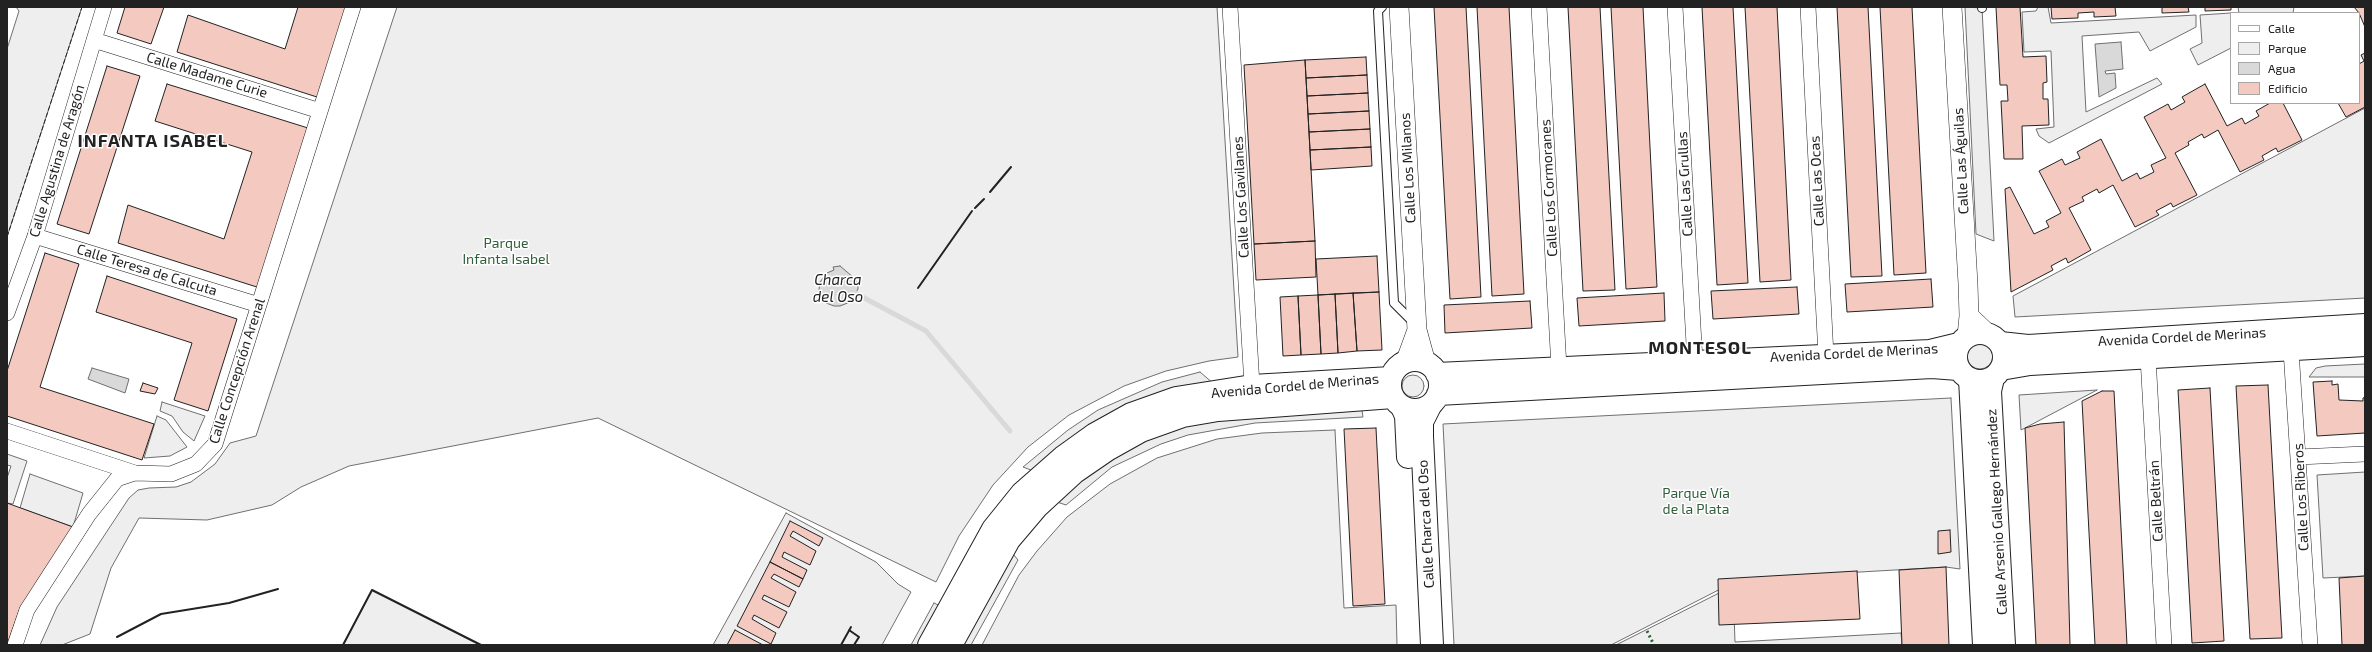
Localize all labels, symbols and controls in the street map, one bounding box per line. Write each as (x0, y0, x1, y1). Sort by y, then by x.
legend (2230, 12, 2360, 104)
text: Calle (2268, 21, 2295, 35)
text: Parque (2268, 41, 2306, 55)
street label: Calle Madame Curie (144, 49, 270, 101)
text: Agua (2268, 61, 2296, 75)
text: Edificio (2268, 81, 2308, 95)
street label: Calle Agustina de Aragón (26, 83, 88, 239)
street label: Calle Las Águilas (1950, 107, 1972, 215)
street label: Calle Los Milanos (1397, 112, 1419, 224)
street label: Calle Los Cormoranes (1537, 119, 1561, 257)
district label: INFANTA ISABEL (78, 130, 228, 152)
street label: Calle Las Grullas (1674, 131, 1696, 237)
street label: Calle Las Ocas (1806, 135, 1828, 227)
street label: Calle Los Gavilanes (1229, 136, 1253, 258)
park label: Parque Infanta Isabel (462, 235, 550, 268)
street label: Calle Teresa de Calcuta (75, 241, 219, 299)
water label: Charca del Oso (813, 271, 863, 306)
street label: Calle Concepción Arenal (205, 296, 269, 446)
street label: Avenida Cordel de Merinas (2097, 324, 2267, 350)
district label: MONTESOL (1648, 337, 1752, 359)
street label: Avenida Cordel de Merinas (1769, 340, 1939, 366)
street label: Avenida Cordel de Merinas (1210, 370, 1380, 402)
street label: Calle Arsenio Gallego Hernández (1983, 408, 2011, 616)
street label: Calle Los Riberos (2290, 443, 2312, 551)
street label: Calle Charca del Oso (1414, 459, 1438, 589)
street label: Calle Beltrán (2145, 460, 2167, 542)
park label: Parque Vía de la Plata (1662, 485, 1730, 518)

